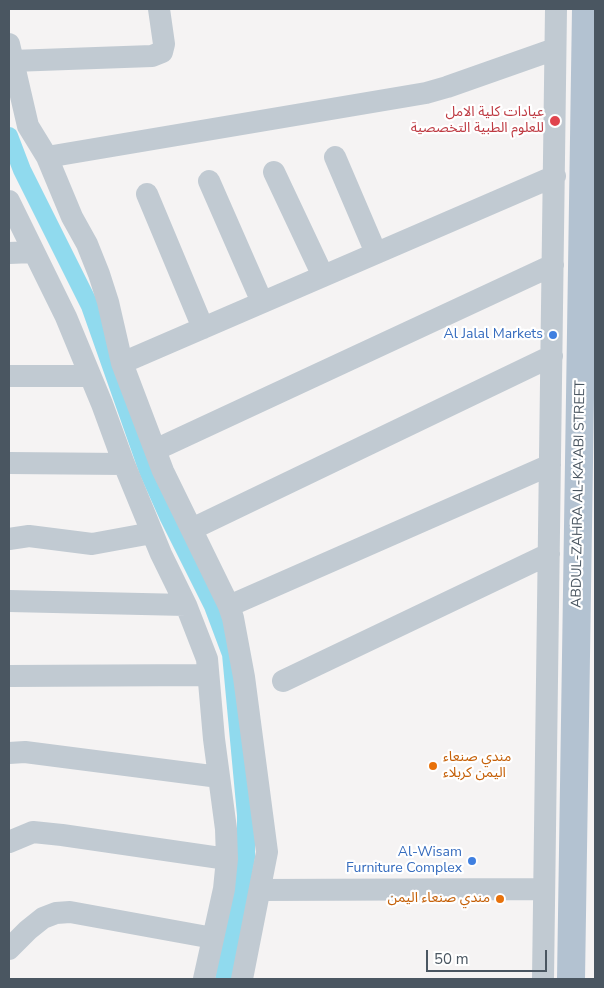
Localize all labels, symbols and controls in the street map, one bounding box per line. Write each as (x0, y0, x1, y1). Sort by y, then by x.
place label: عيادات كلية الامل للعلوم الطبية التخصصية (411, 105, 544, 138)
marker: عيادات كلية الامل للعلوم الطبية التخصصية (548, 114, 562, 128)
place label: Al Jalal Markets (443, 327, 543, 343)
marker: Al Jalal Markets (547, 329, 559, 341)
street label: ABDUL-ZAHRA AL-KA'ABI STREET (569, 380, 589, 608)
place label: مندي صنعاء اليمن كربلاء (443, 750, 511, 782)
marker: مندي صنعاء اليمن كربلاء (427, 760, 439, 772)
place label: Al-Wisam Furniture Complex (346, 845, 462, 878)
marker: Al-Wisam Furniture Complex (466, 855, 478, 867)
place label: مندي صنعاء اليمن (387, 891, 490, 907)
marker: مندي صنعاء اليمن (494, 893, 506, 905)
scale bar (429, 940, 550, 972)
text: 50 m (434, 949, 469, 969)

